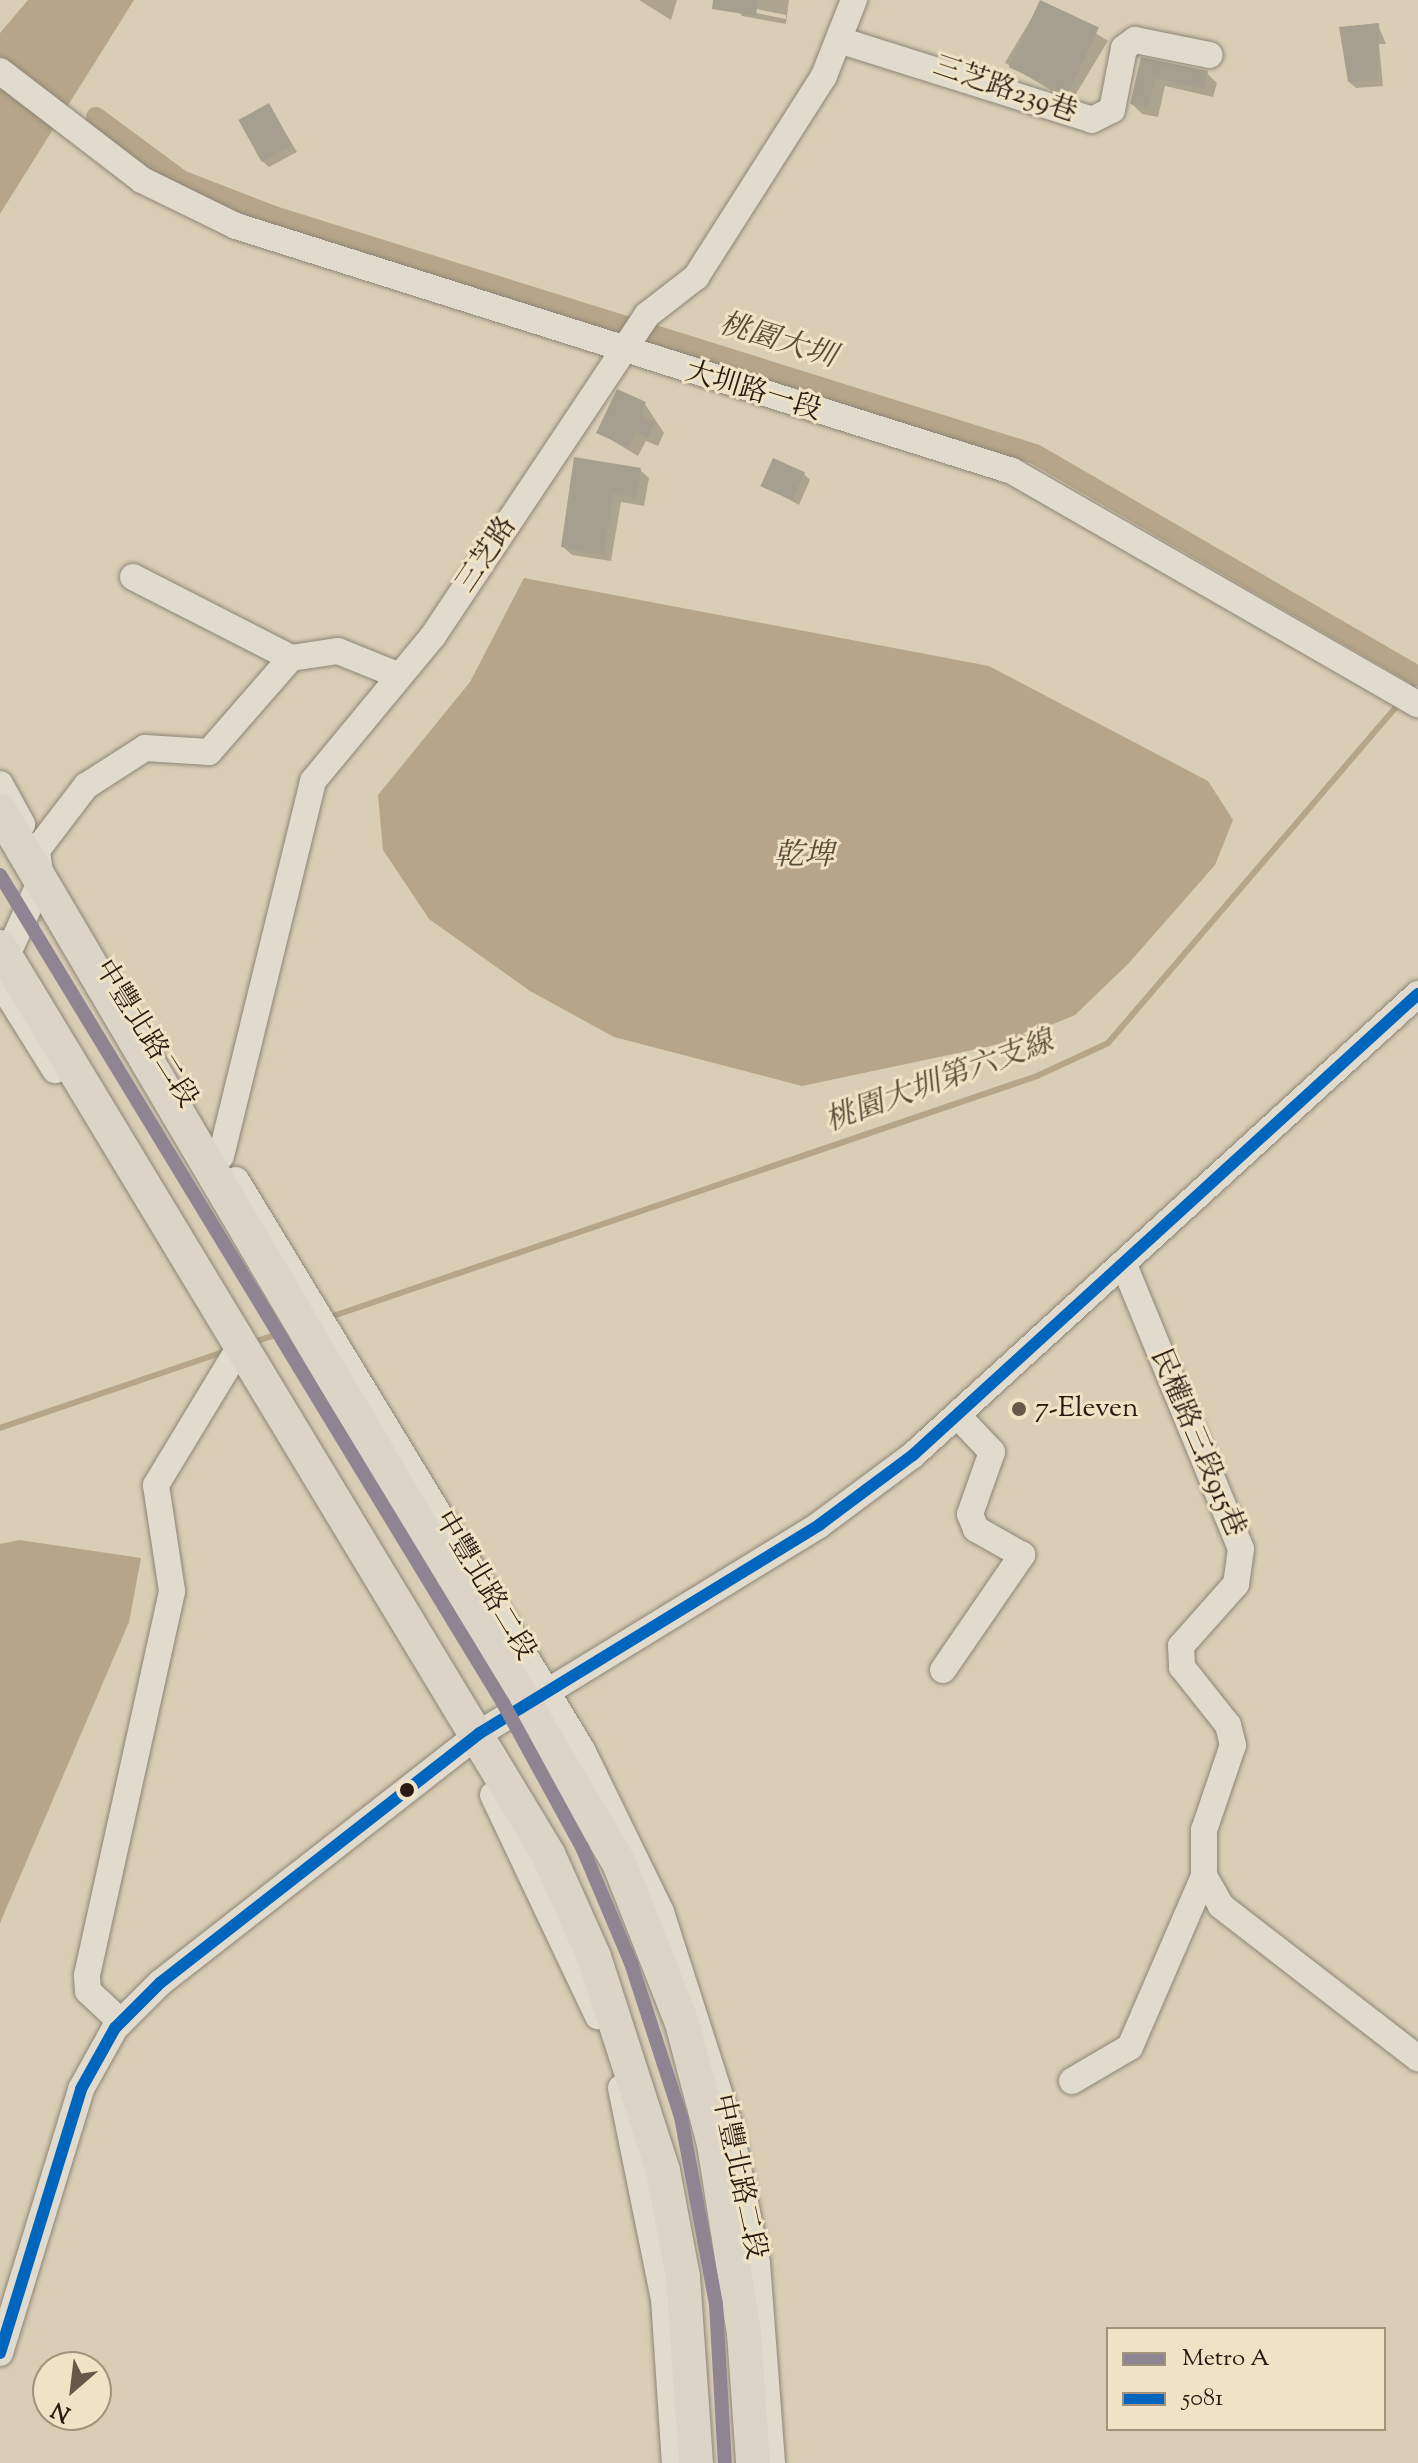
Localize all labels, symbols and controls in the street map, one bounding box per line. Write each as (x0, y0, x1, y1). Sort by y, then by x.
street label: 三芝路239巷 (929, 50, 1081, 130)
water label: 桃園大圳 (714, 307, 840, 377)
street label: 大圳路一段 (681, 355, 825, 429)
street label: 三芝路 (450, 511, 524, 599)
water label: 乾埤 (774, 839, 834, 875)
street label: 中豐北路二段 (86, 954, 204, 1114)
water label: 桃園大圳第六支線 (821, 1025, 1059, 1141)
street label: 民權路三段915巷 (1142, 1344, 1252, 1542)
place label: 7-Eleven (1035, 1392, 1139, 1426)
marker: 7-Eleven (1010, 1400, 1028, 1418)
street label: 中豐北路二段 (426, 1505, 542, 1667)
unlabelled marker (399, 1782, 415, 1798)
street label: 中豐北路二段 (704, 2091, 772, 2263)
legend (1106, 2327, 1386, 2431)
text: Metro A (1182, 2342, 1270, 2376)
north arrow (32, 2351, 112, 2431)
text: 5081 (1182, 2382, 1223, 2416)
text: N (46, 2392, 77, 2429)

